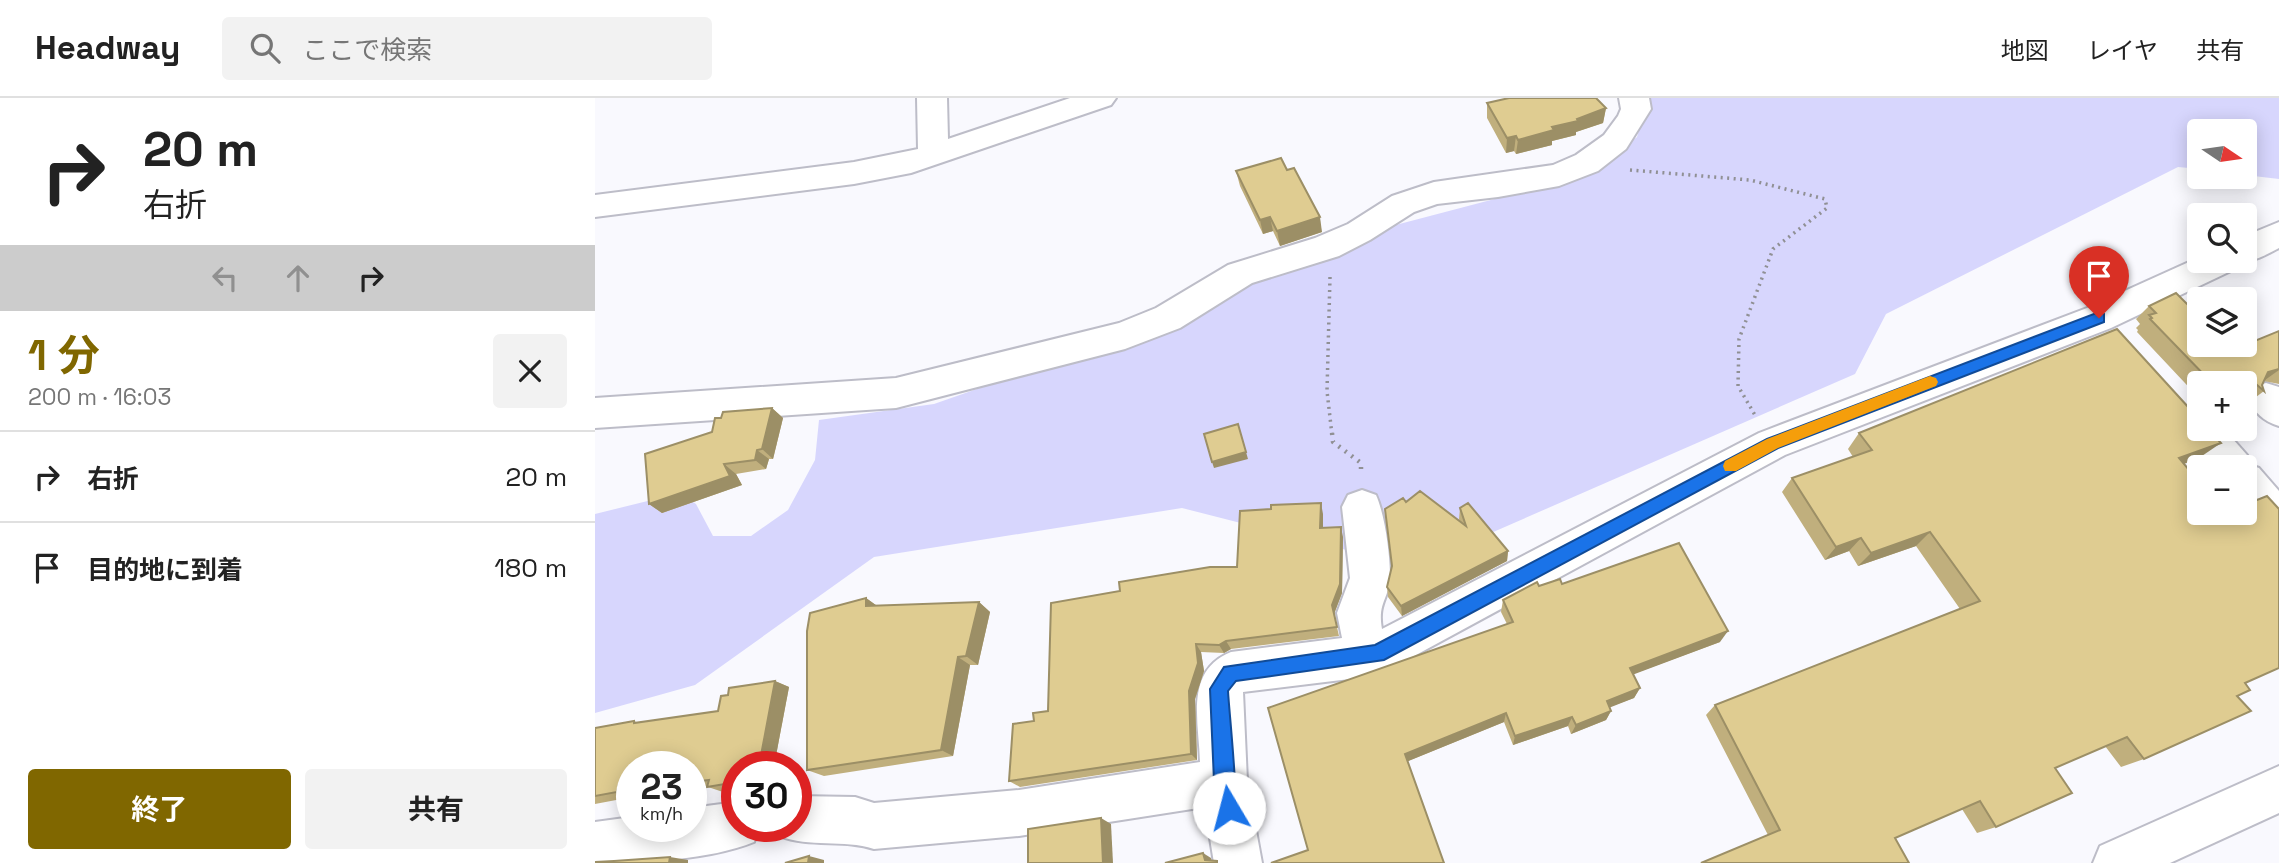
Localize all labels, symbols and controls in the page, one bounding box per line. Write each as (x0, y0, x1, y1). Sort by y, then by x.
search box (222, 17, 712, 80)
text: Headway (35, 27, 180, 69)
icon: search (246, 29, 284, 67)
text: ここで検索 (302, 33, 432, 67)
text: 地図 (2001, 35, 2049, 66)
text: レイヤ (2087, 35, 2158, 66)
text: 共有 (2196, 35, 2244, 66)
text: 20 m (143, 118, 258, 180)
north arrow (2187, 119, 2257, 189)
map controls (2187, 119, 2257, 525)
icon: right (28, 126, 119, 217)
text: 右折 (143, 185, 207, 225)
button: search (2187, 203, 2257, 273)
pin (2069, 246, 2129, 318)
icon: arrive (2080, 257, 2118, 295)
icon: left (206, 259, 244, 297)
icon: ahead (279, 259, 317, 297)
icon: right (352, 259, 390, 297)
button: layers (2187, 287, 2257, 357)
text: 1 分 (28, 329, 100, 382)
button: close (493, 334, 567, 408)
button: + (2187, 371, 2257, 441)
text: 200 m · 16:03 (28, 382, 171, 412)
button: − (2187, 455, 2257, 525)
icon: right (28, 458, 66, 496)
text: 20 m (506, 460, 567, 494)
text: 右折 (87, 462, 139, 496)
icon: arrive (28, 549, 66, 587)
text: 180 m (494, 551, 567, 585)
text: 目的地に到着 (87, 553, 243, 587)
speed limit sign: 30 (721, 751, 812, 842)
text: 23 (640, 765, 683, 809)
button: 終了 (28, 769, 291, 849)
button: 共有 (305, 769, 567, 849)
position arrow (1192, 771, 1266, 845)
text: km/h (640, 802, 683, 825)

